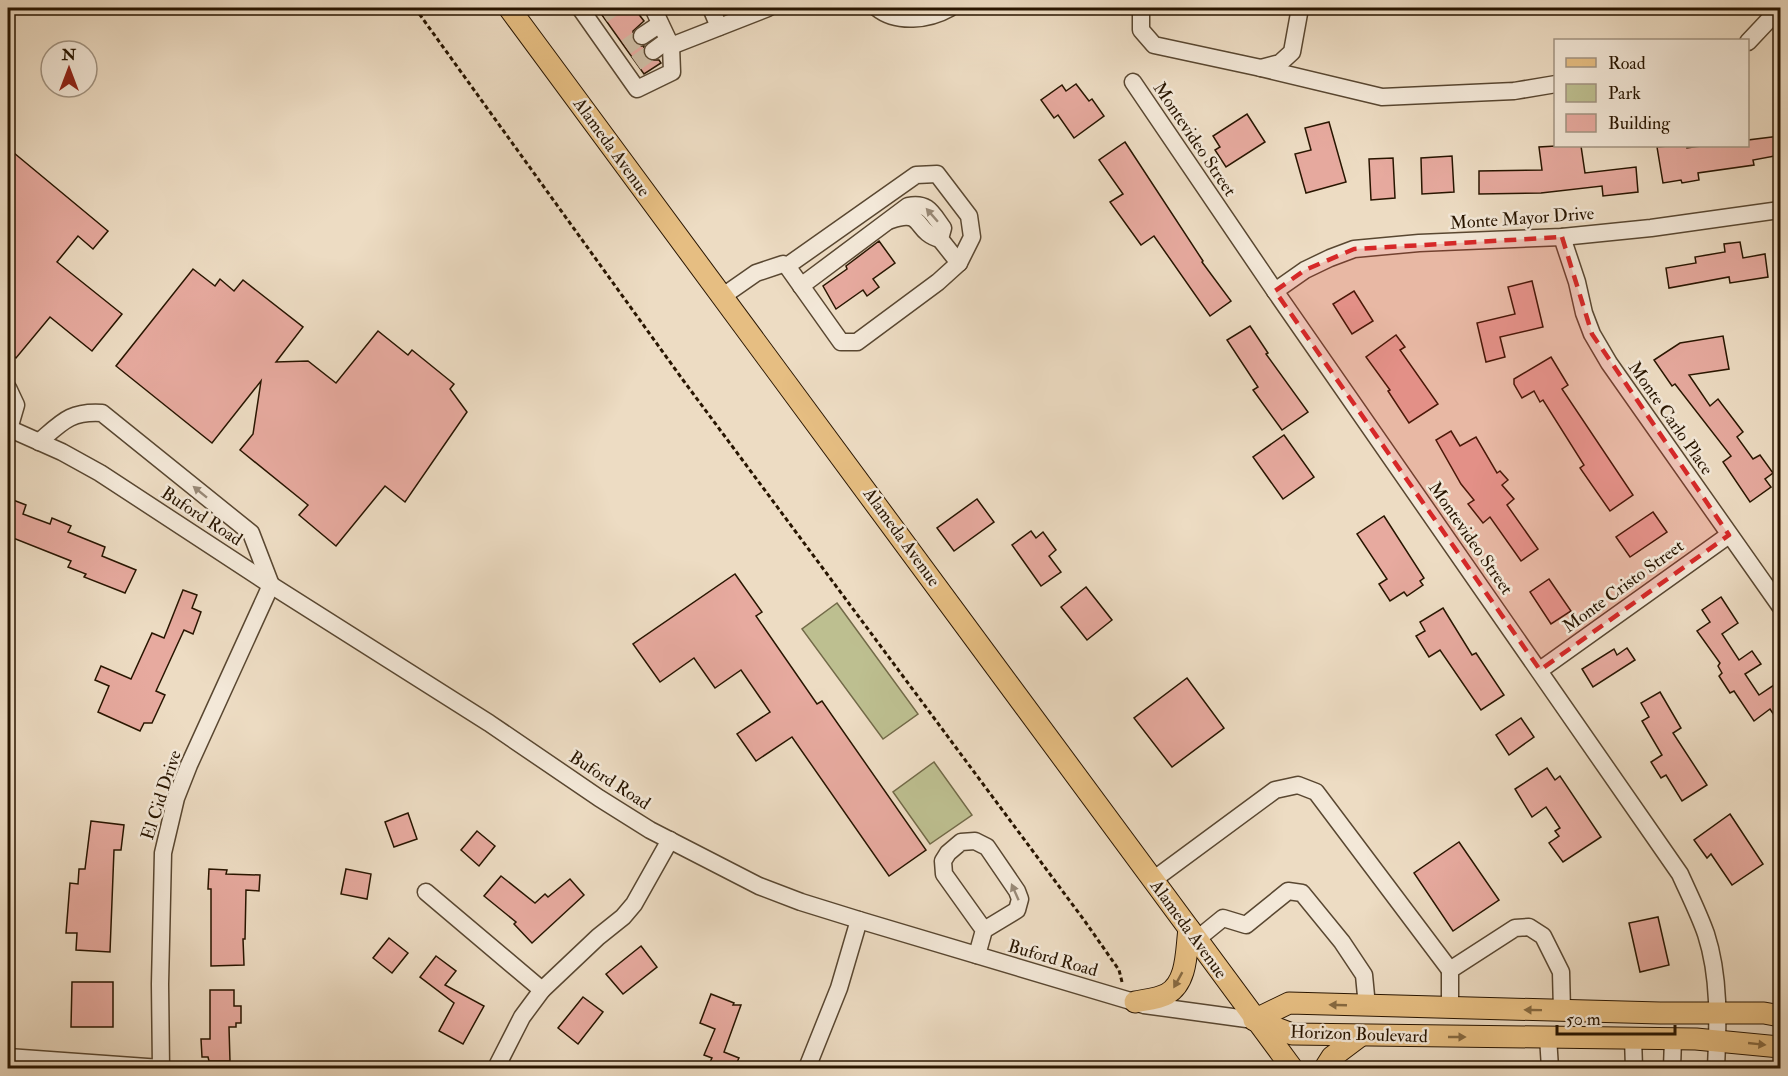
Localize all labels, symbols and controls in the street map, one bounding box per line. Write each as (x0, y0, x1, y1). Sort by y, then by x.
north arrow (39, 39, 99, 99)
legend (1554, 39, 1749, 147)
text: N (61, 45, 77, 65)
text: Road (1608, 52, 1646, 75)
street label: Montevideo Street (1148, 78, 1241, 201)
text: Park (1608, 82, 1641, 105)
street label: Alameda Avenue (567, 92, 656, 202)
text: Building (1608, 112, 1671, 135)
street label: Monte Mayor Drive (1449, 202, 1596, 235)
one-way arrow (926, 208, 939, 223)
street label: Monte Carlo Place (1623, 357, 1719, 480)
street label: Montevideo Street (1423, 477, 1518, 599)
street label: Buford Road (157, 482, 247, 551)
street label: Alameda Avenue (857, 482, 946, 592)
one-way arrow (192, 485, 208, 498)
street label: Monte Cristo Street (1558, 535, 1689, 638)
street label: Buford Road (565, 746, 655, 815)
street label: El Cid Drive (136, 747, 187, 843)
street label: Alameda Avenue (1144, 874, 1233, 984)
one-way arrow (1011, 883, 1020, 900)
street label: Buford Road (1005, 935, 1101, 982)
one-way arrow (1173, 971, 1184, 988)
scale bar (1557, 998, 1676, 1036)
one-way arrow (1329, 1001, 1348, 1010)
one-way arrow (1524, 1006, 1543, 1015)
text: 50 m (1566, 1008, 1601, 1031)
street label: Horizon Boulevard (1290, 1021, 1428, 1048)
one-way arrow (1448, 1032, 1467, 1042)
one-way arrow (1747, 1039, 1766, 1049)

